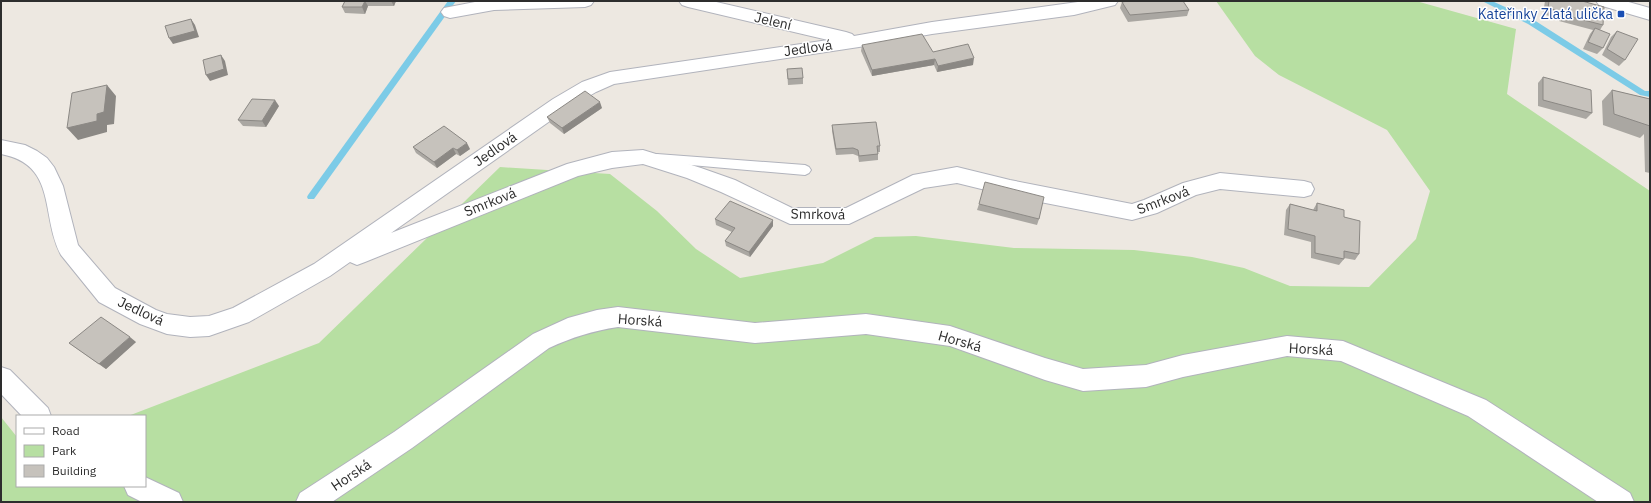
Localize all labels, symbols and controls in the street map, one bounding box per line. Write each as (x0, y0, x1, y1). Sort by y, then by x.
place label: Kateřinky Zlatá ulička (1478, 5, 1614, 23)
street label: Jelení (753, 8, 794, 34)
marker: Kateřinky Zlatá ulička (1616, 9, 1626, 19)
street label: Jedlová (783, 36, 834, 60)
street label: Jedlová (470, 127, 521, 170)
street label: Smrková (1134, 182, 1192, 218)
street label: Smrková (461, 183, 519, 221)
street label: Smrková (791, 205, 846, 223)
street label: Jedlová (115, 293, 167, 330)
street label: Horská (617, 309, 663, 331)
street label: Horská (936, 326, 984, 356)
street label: Horská (1288, 339, 1334, 359)
legend (16, 415, 146, 487)
text: Road (52, 423, 80, 438)
text: Park (52, 443, 77, 458)
street label: Horská (328, 455, 375, 495)
text: Building (52, 463, 97, 478)

